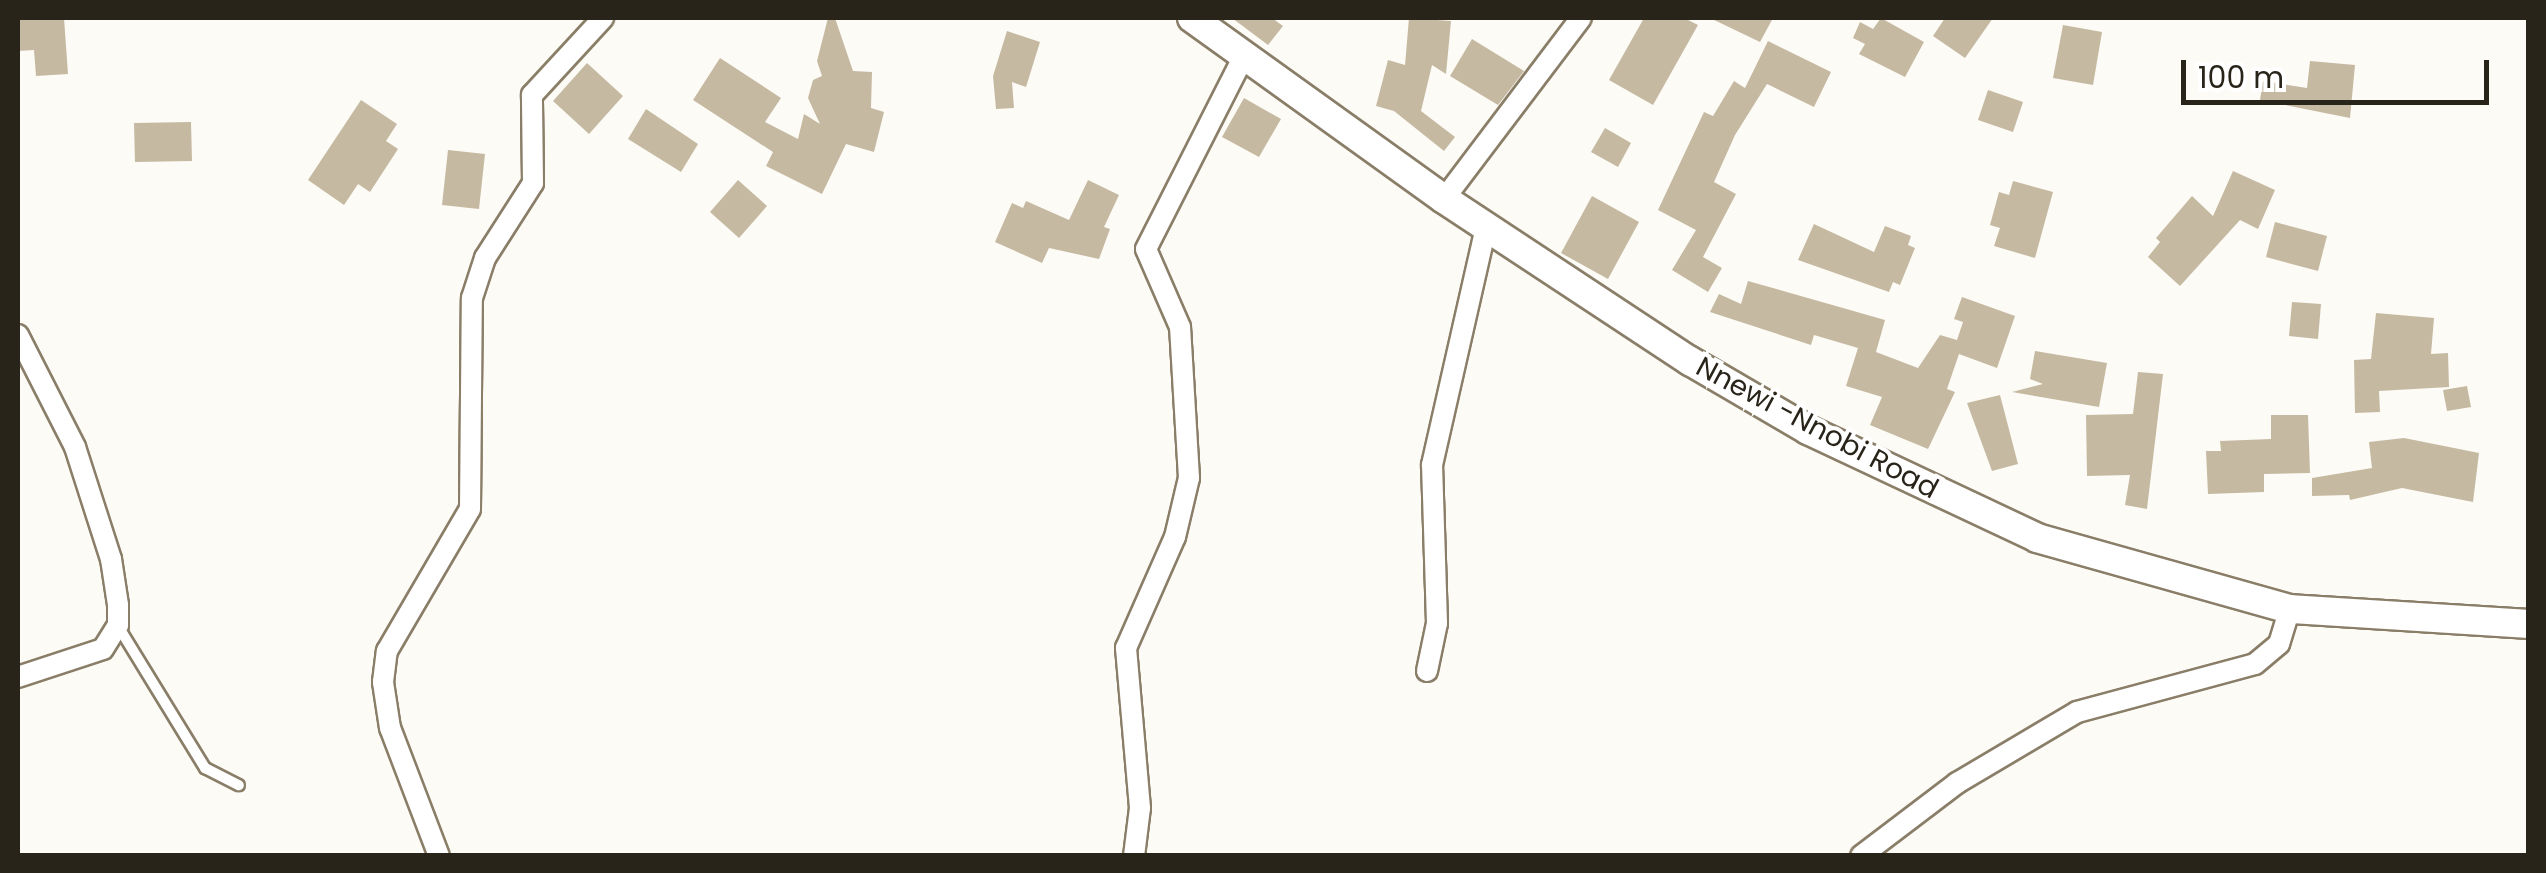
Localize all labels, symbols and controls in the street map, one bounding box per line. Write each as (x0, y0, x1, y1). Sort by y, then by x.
scale bar (2186, 40, 2494, 102)
text: 100 m (2198, 56, 2284, 99)
street label: Nnewi -Nnobi Road (1690, 350, 1944, 506)

